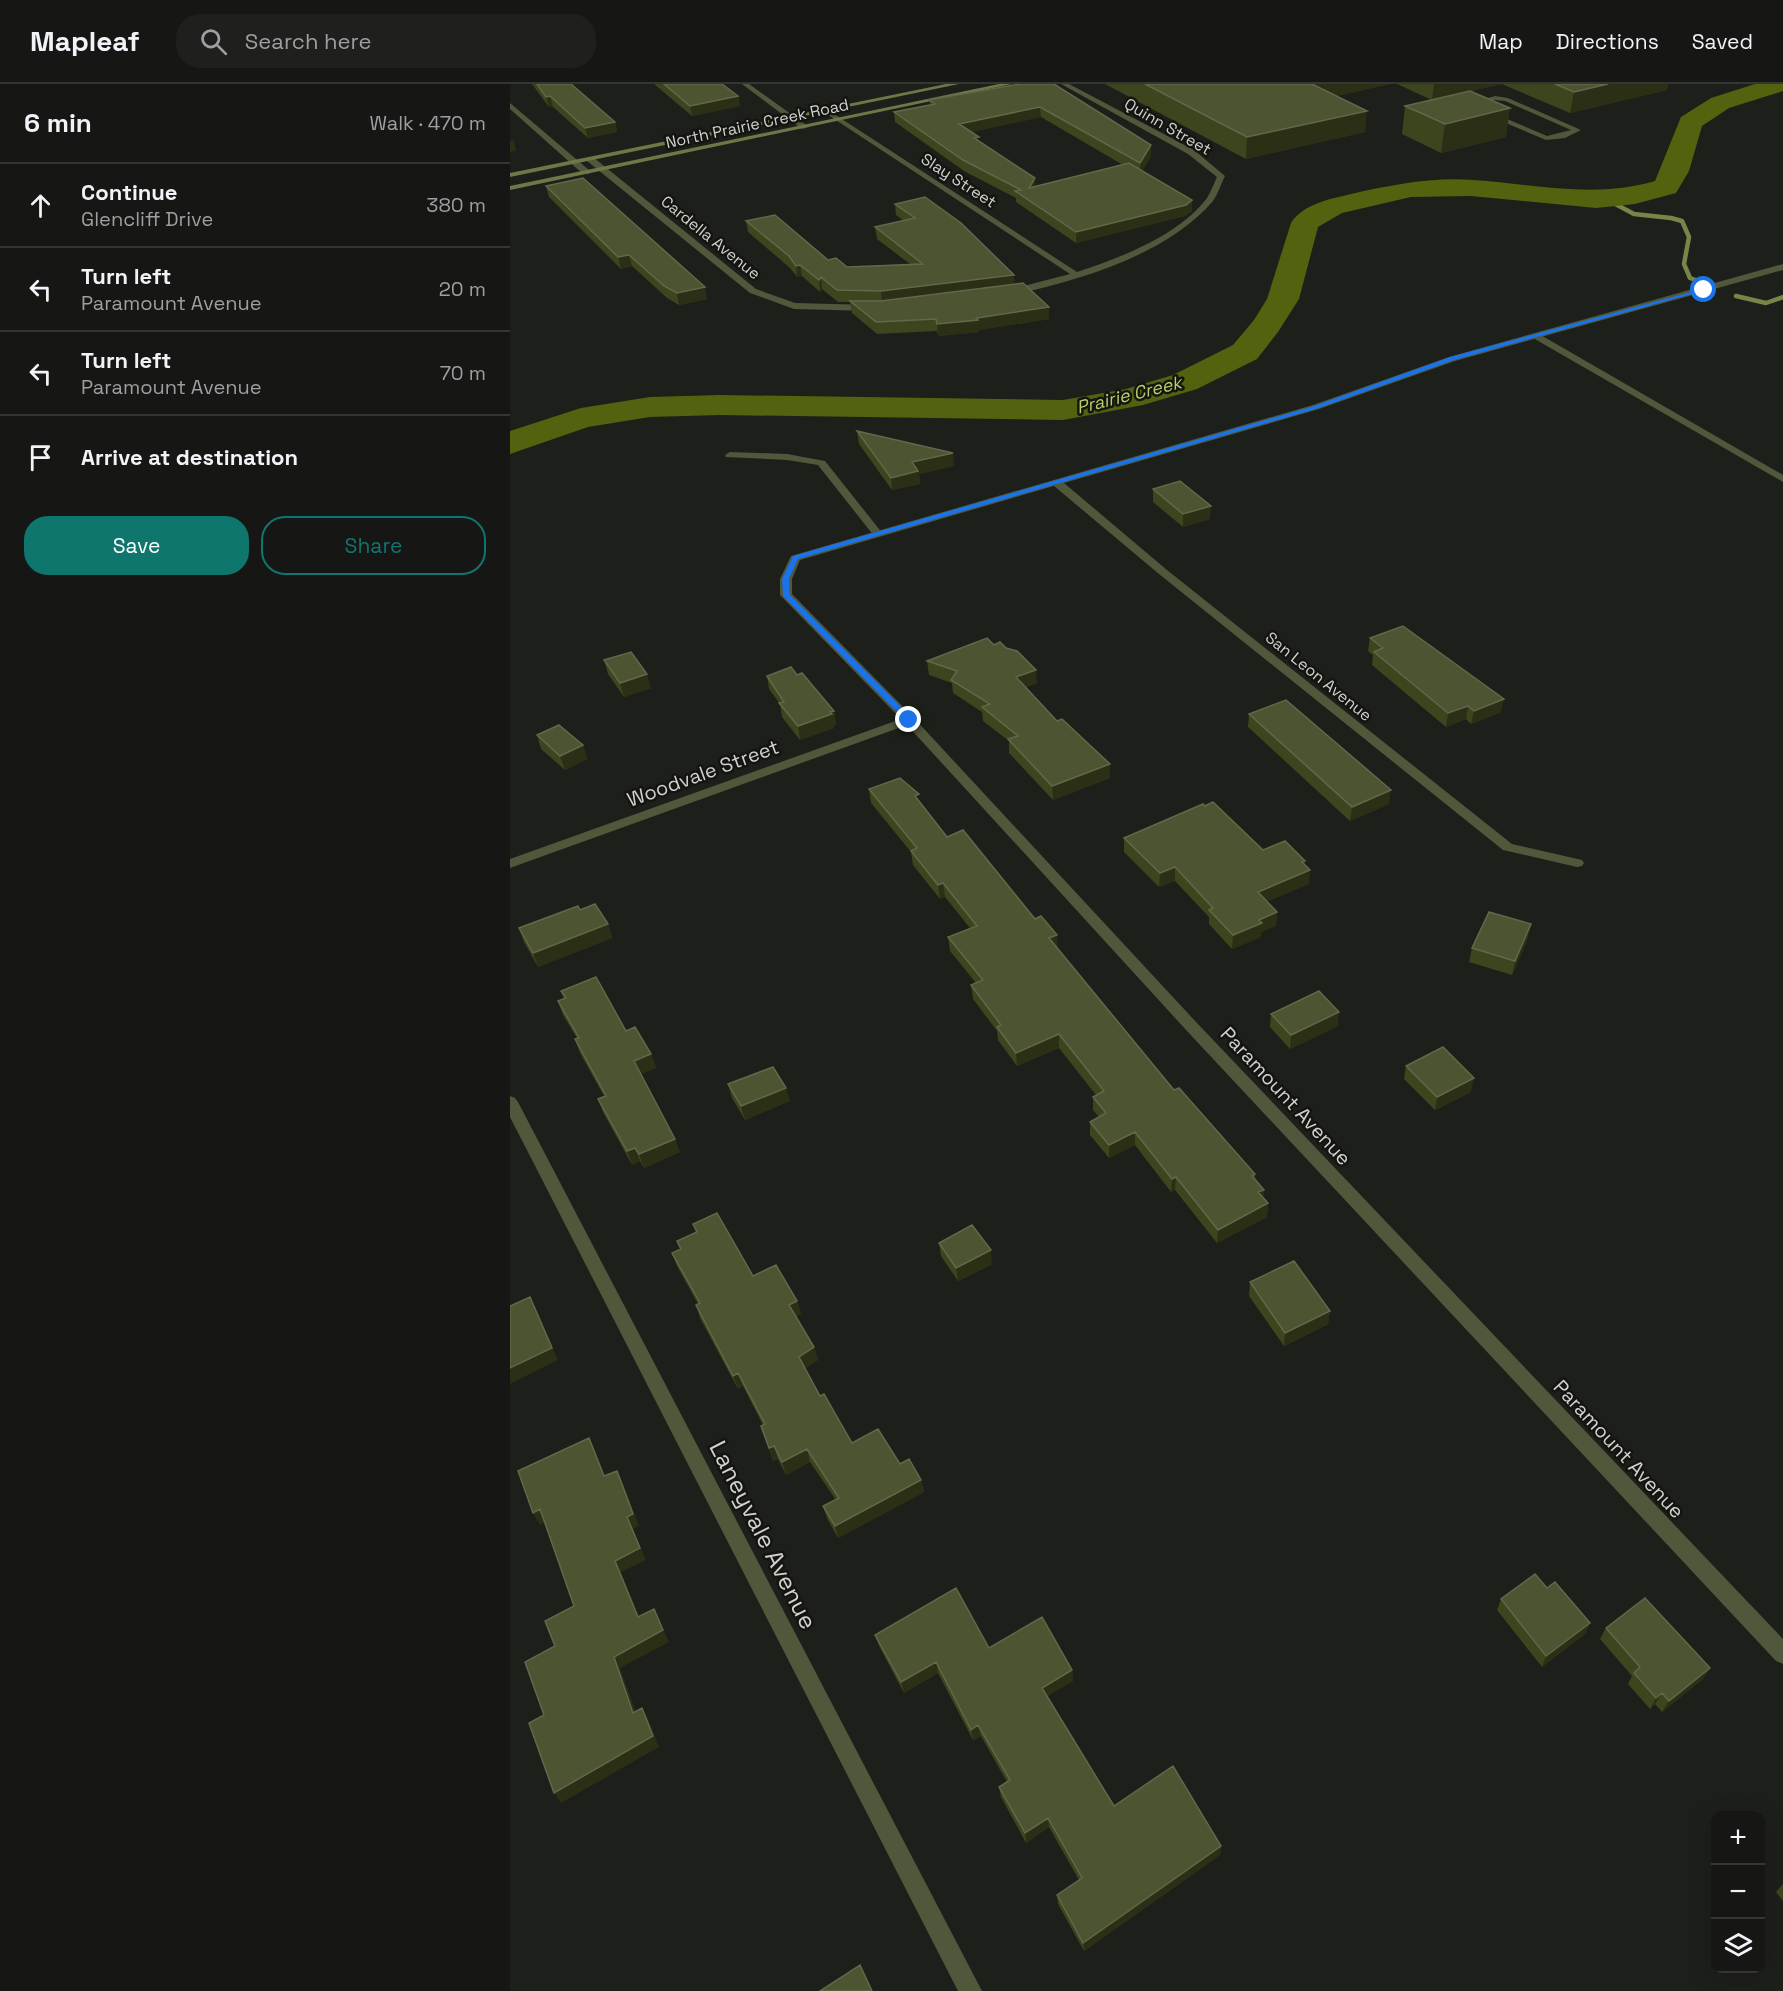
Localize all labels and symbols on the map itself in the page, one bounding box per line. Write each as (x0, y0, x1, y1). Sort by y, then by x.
street label: Quinn Street (1120, 93, 1215, 160)
street label: North Prairie Creek Road (664, 94, 851, 153)
street label: Slay Street (917, 148, 1000, 213)
street label: Cardella Avenue (656, 191, 765, 284)
route start (1690, 276, 1716, 302)
water label: Prairie Creek (1074, 370, 1186, 419)
street label: San Leon Avenue (1261, 627, 1376, 726)
route end (895, 706, 921, 732)
street label: Woodvale Street (623, 733, 783, 813)
street label: Paramount Avenue (1215, 1021, 1357, 1171)
street label: Paramount Avenue (1548, 1374, 1690, 1524)
street label: Laneyvale Avenue (703, 1435, 824, 1634)

